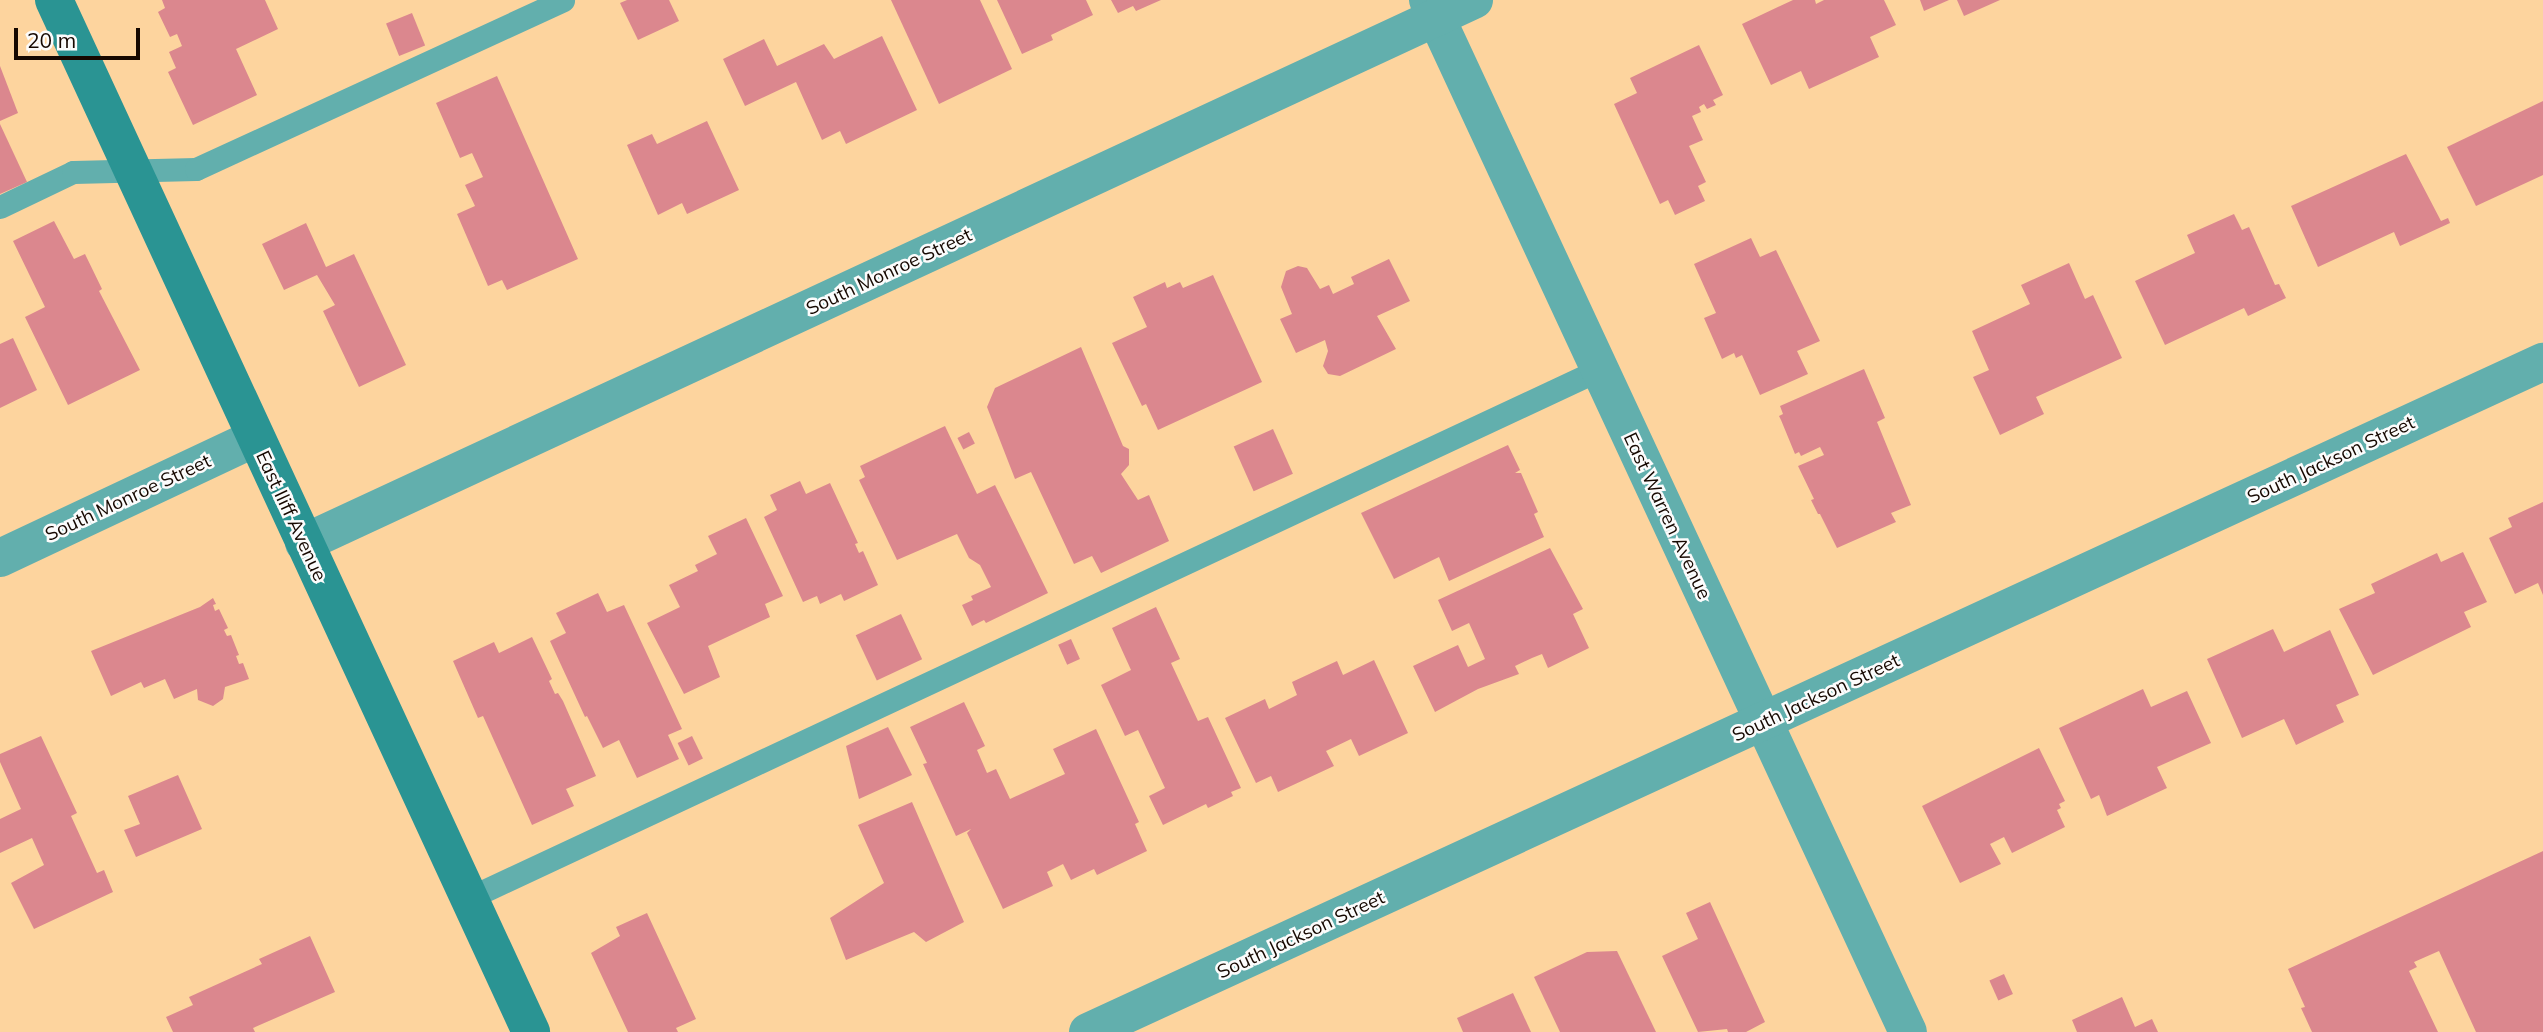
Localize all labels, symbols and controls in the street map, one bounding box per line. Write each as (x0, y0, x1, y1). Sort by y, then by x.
scale bar (18, 14, 144, 58)
text: 20 m (27, 27, 76, 53)
street label: South Monroe Street (803, 224, 975, 320)
street label: South Jackson Street (2244, 411, 2418, 509)
street label: East Warren Avenue (1618, 429, 1716, 603)
street label: East Iliff Avenue (251, 447, 331, 585)
street label: South Monroe Street (42, 450, 214, 546)
street label: South Jackson Street (1729, 649, 1903, 747)
street label: South Jackson Street (1214, 886, 1388, 984)

